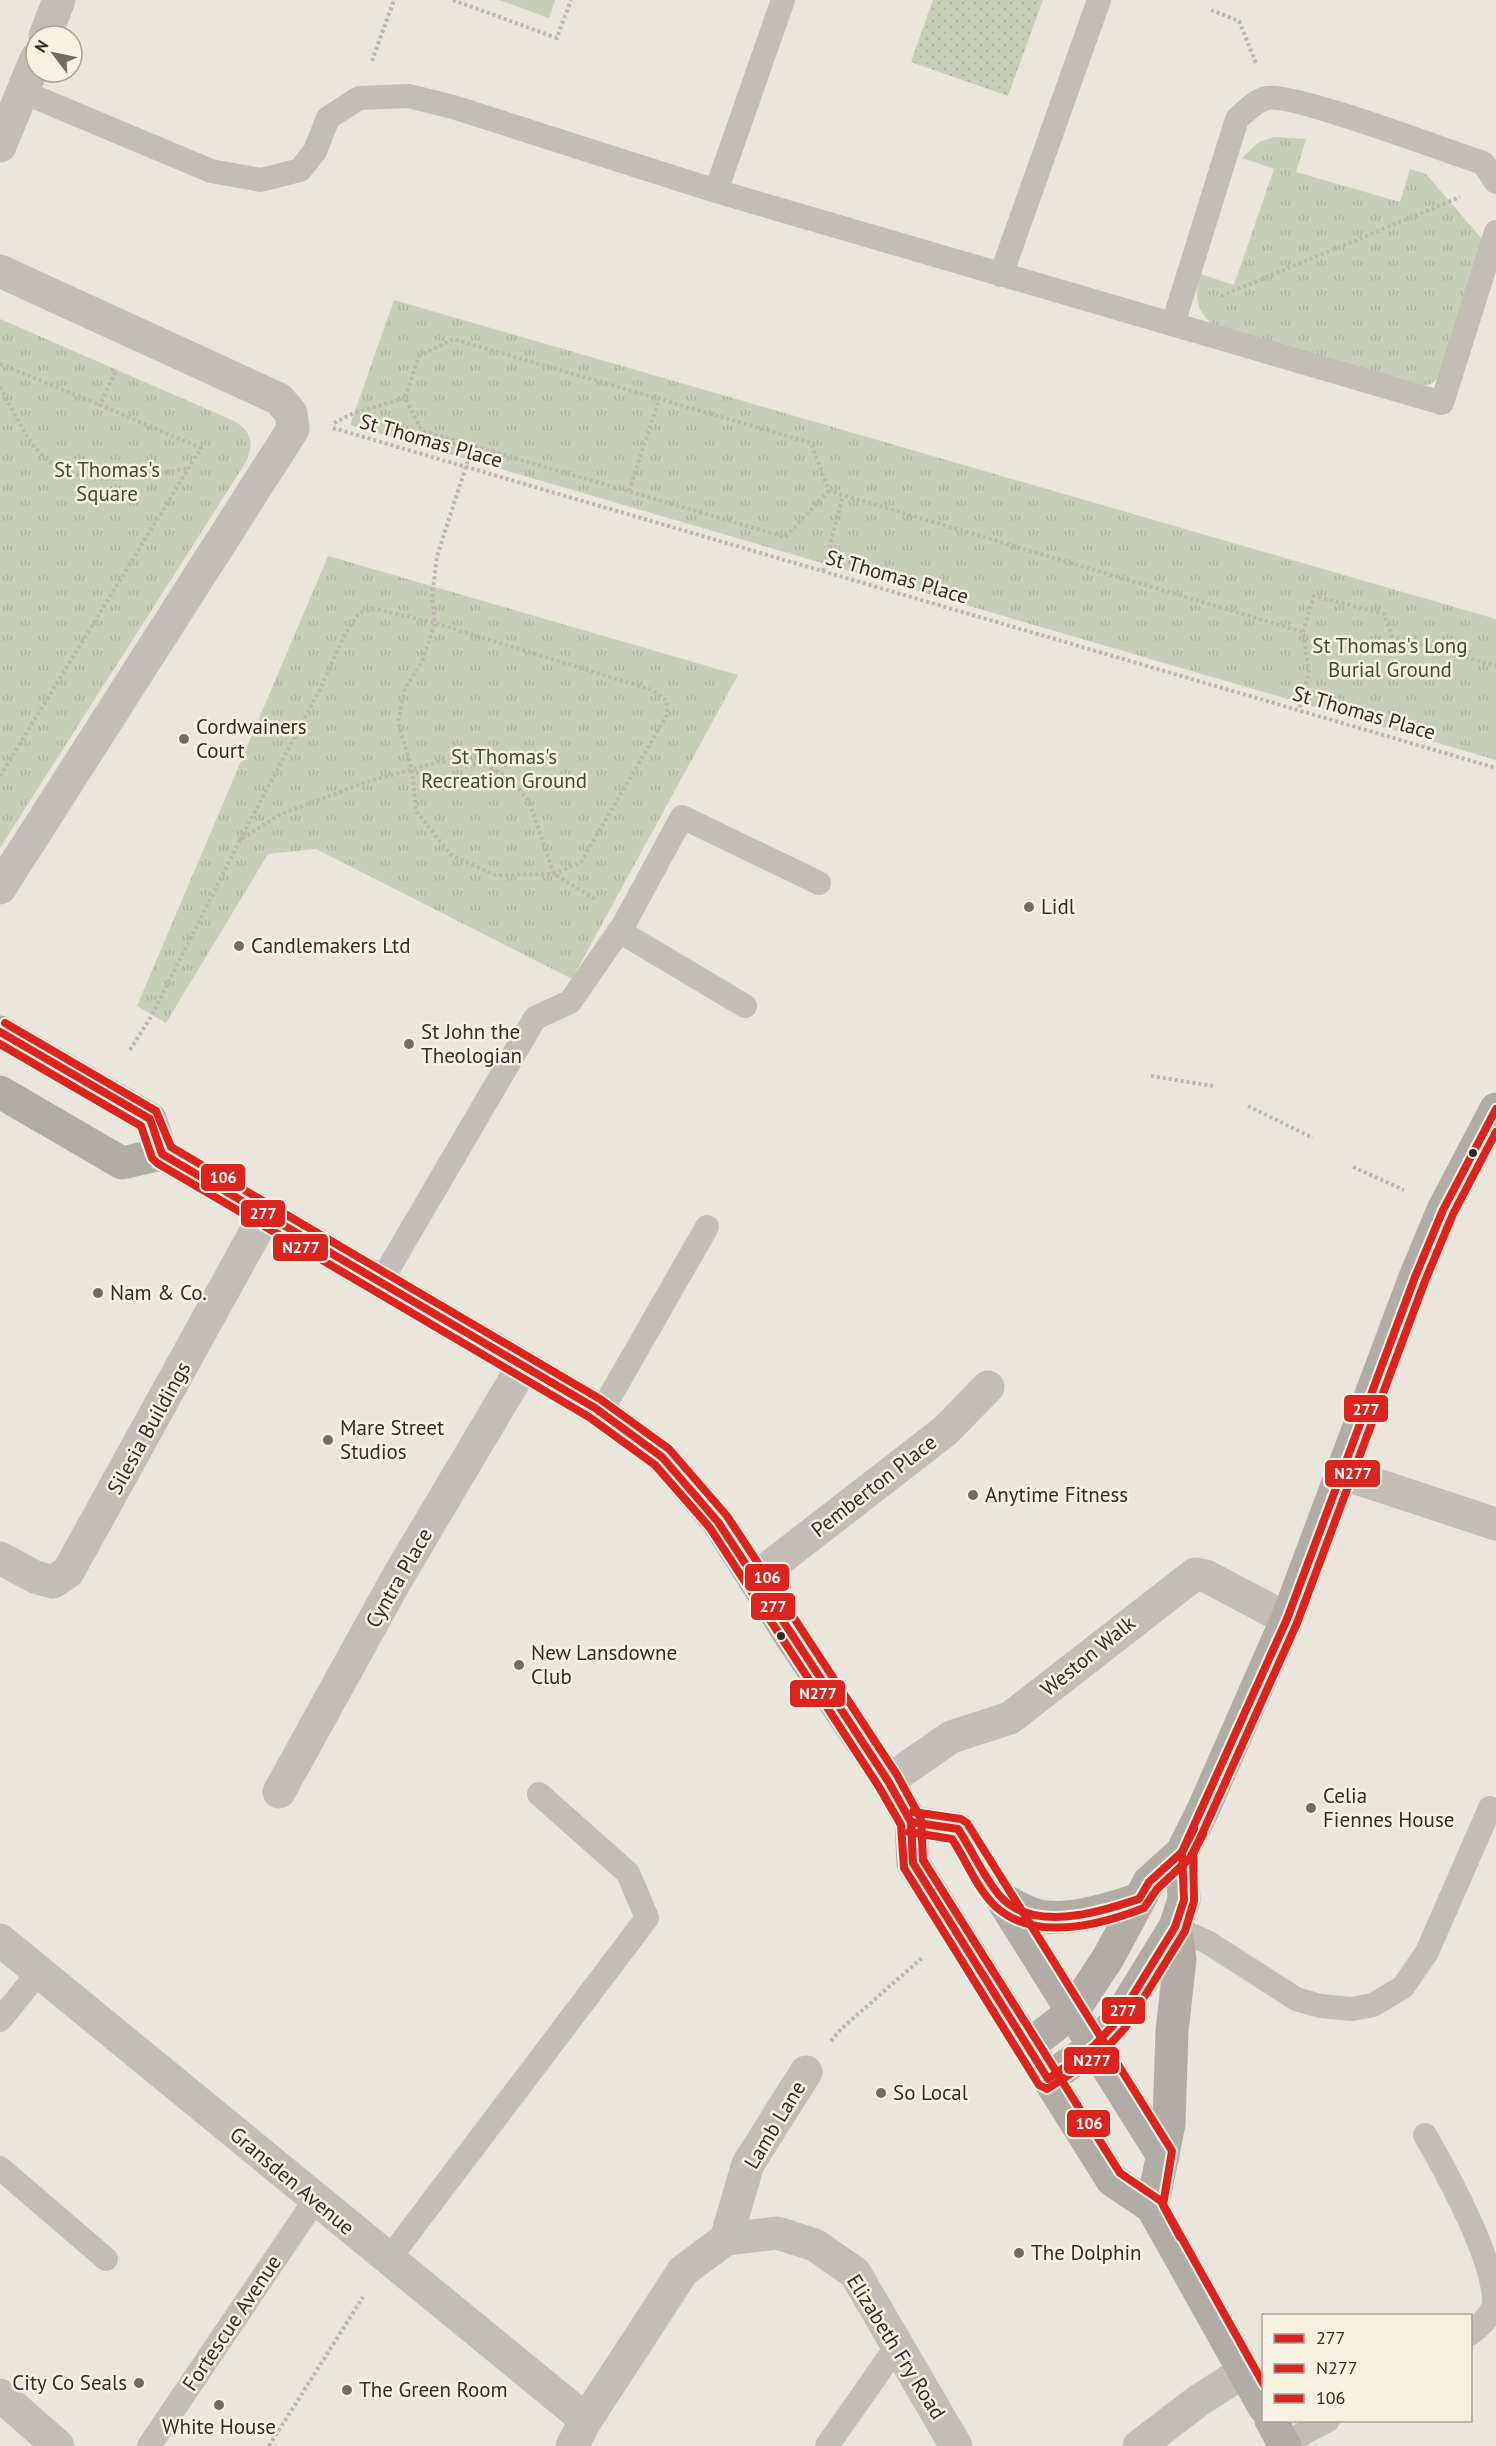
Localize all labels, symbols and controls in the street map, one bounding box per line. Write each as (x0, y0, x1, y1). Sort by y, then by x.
north arrow (24, 24, 84, 84)
text: N (30, 36, 53, 56)
street label: St Thomas Place (357, 407, 506, 474)
park label: St Thomas's Square (54, 456, 160, 507)
street label: St Thomas Place (823, 543, 972, 610)
park label: St Thomas's Long Burial Ground (1312, 632, 1468, 683)
street label: St Thomas Place (1290, 679, 1439, 746)
place label: Cordwainers Court (196, 713, 307, 764)
marker: Cordwainers Court (177, 732, 191, 746)
park label: St Thomas's Recreation Ground (421, 743, 587, 794)
place label: Lidl (1041, 893, 1075, 920)
marker: Lidl (1022, 900, 1036, 914)
place label: Candlemakers Ltd (251, 932, 410, 959)
marker: Candlemakers Ltd (232, 939, 246, 953)
place label: St John the Theologian (421, 1018, 522, 1069)
marker: St John the Theologian (402, 1037, 416, 1051)
unlabelled marker (1467, 1147, 1479, 1159)
line badge: 106 (200, 1163, 246, 1192)
text: 106 (209, 1167, 237, 1187)
line badge: 277 (240, 1199, 286, 1228)
text: 277 (249, 1203, 277, 1223)
line badge: N277 (272, 1233, 329, 1262)
text: N277 (282, 1237, 320, 1257)
place label: Nam & Co. (110, 1279, 207, 1306)
marker: Nam & Co. (91, 1286, 105, 1300)
street label: Silesia Buildings (101, 1357, 196, 1499)
line badge: 277 (1343, 1394, 1389, 1423)
text: 277 (1352, 1399, 1380, 1419)
place label: Mare Street Studios (340, 1414, 444, 1465)
street label: Pemberton Place (806, 1428, 942, 1543)
marker: Mare Street Studios (321, 1433, 335, 1447)
line badge: N277 (1324, 1459, 1381, 1488)
text: N277 (1334, 1463, 1372, 1483)
place label: Anytime Fitness (985, 1481, 1128, 1508)
marker: Anytime Fitness (966, 1488, 980, 1502)
street label: Cyntra Place (359, 1523, 438, 1632)
line badge: 106 (744, 1563, 790, 1592)
text: 106 (753, 1567, 781, 1587)
line badge: 277 (750, 1592, 796, 1621)
text: 277 (759, 1596, 787, 1616)
street label: Weston Walk (1035, 1609, 1140, 1702)
unlabelled marker (775, 1630, 787, 1642)
place label: New Lansdowne Club (531, 1639, 677, 1690)
marker: New Lansdowne Club (512, 1658, 526, 1672)
line badge: N277 (789, 1679, 846, 1708)
text: N277 (799, 1683, 837, 1703)
place label: Celia Fiennes House (1323, 1782, 1454, 1833)
marker: Celia Fiennes House (1304, 1801, 1318, 1815)
line badge: 277 (1101, 1996, 1146, 2025)
text: 277 (1109, 2000, 1137, 2020)
line badge: N277 (1063, 2046, 1120, 2075)
text: N277 (1073, 2050, 1111, 2070)
street label: Lamb Lane (738, 2076, 811, 2174)
place label: So Local (893, 2079, 968, 2106)
marker: So Local (874, 2086, 888, 2100)
line badge: 106 (1066, 2109, 1111, 2138)
text: 106 (1075, 2113, 1103, 2133)
street label: Gransden Avenue (224, 2121, 360, 2241)
place label: The Dolphin (1031, 2239, 1142, 2266)
marker: The Dolphin (1012, 2246, 1026, 2260)
street label: Fortescue Avenue (176, 2250, 287, 2396)
street label: Elizabeth Fry Road (841, 2269, 952, 2424)
legend (1262, 2314, 1472, 2422)
text: 277 (1316, 2326, 1345, 2349)
text: N277 (1316, 2356, 1358, 2379)
place label: City Co Seals (12, 2369, 127, 2396)
marker: City Co Seals (132, 2376, 146, 2390)
place label: The Green Room (359, 2376, 508, 2403)
marker: The Green Room (340, 2383, 354, 2397)
text: 106 (1316, 2386, 1345, 2409)
marker: White House (212, 2398, 226, 2412)
place label: White House (162, 2413, 276, 2440)

